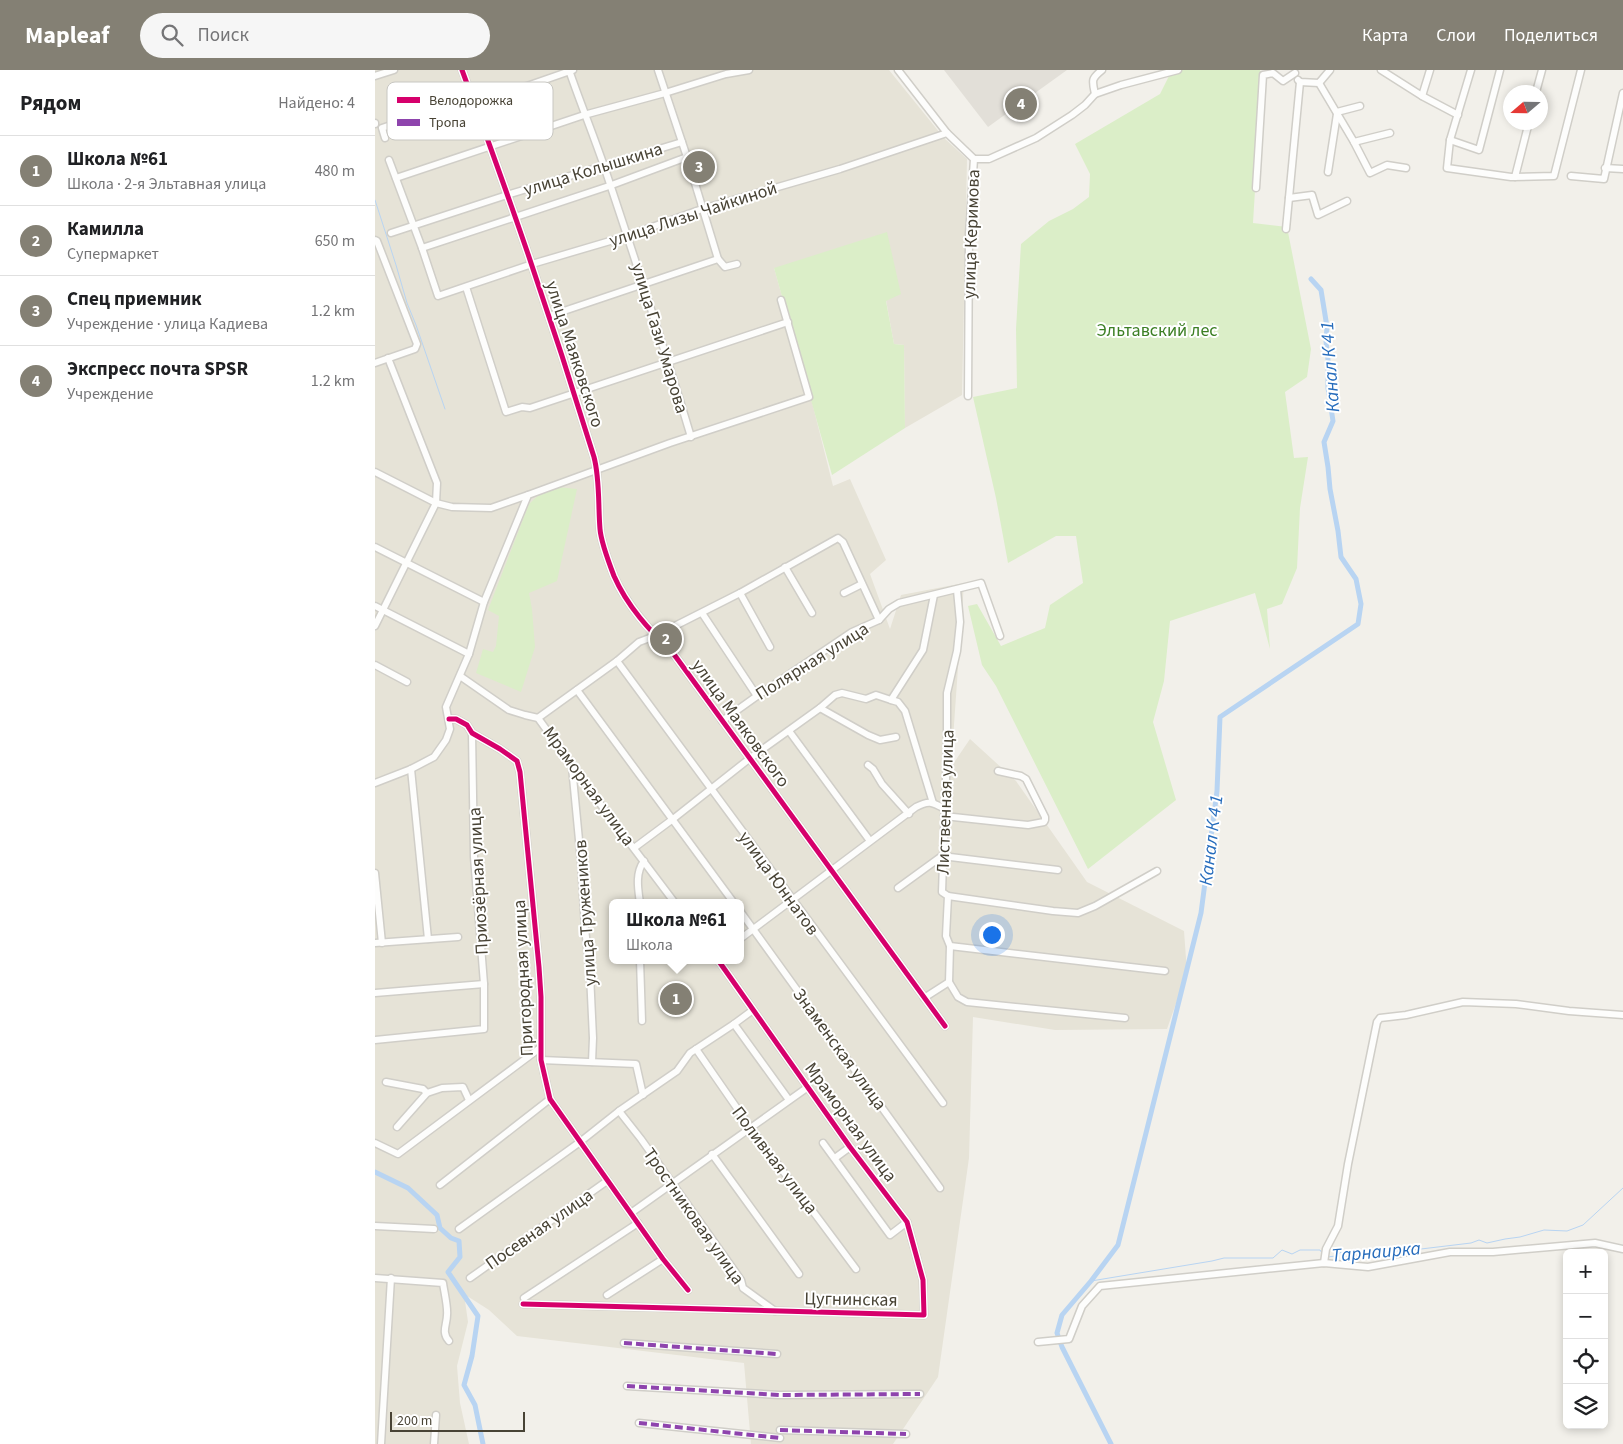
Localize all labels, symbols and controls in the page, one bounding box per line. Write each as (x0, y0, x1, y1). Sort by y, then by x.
search box (140, 13, 490, 58)
text: Mapleaf (25, 18, 110, 53)
icon: search (158, 21, 186, 49)
text: Поиск (198, 22, 249, 49)
text: Карта (1362, 23, 1408, 48)
text: Слои (1436, 23, 1476, 48)
text: Поделиться (1504, 23, 1598, 48)
legend (387, 82, 553, 140)
pin: 4 (1005, 85, 1037, 123)
north arrow (1503, 85, 1548, 130)
text: Рядом (20, 88, 81, 118)
text: Велодорожка (429, 91, 513, 111)
text: Найдено: 4 (278, 92, 355, 114)
text: Тропа (429, 113, 466, 133)
street label: улица Колышкина (521, 136, 666, 203)
text: Школа №61 (67, 146, 168, 173)
pin: 3 (683, 148, 715, 186)
text: 1 (32, 160, 40, 182)
text: 480 m (315, 160, 355, 182)
street label: улица Керимова (957, 169, 986, 299)
text: Школа · 2-я Эльтавная улица (67, 173, 266, 195)
street label: улица Лизы Чайкиной (606, 175, 780, 253)
text: Камилла (67, 216, 144, 243)
text: 2 (32, 230, 40, 252)
text: 650 m (315, 230, 355, 252)
text: Супермаркет (67, 243, 159, 265)
street label: улица Гази Умарова (625, 260, 694, 417)
street label: улица Маяковского (539, 278, 610, 431)
text: Спец приемник (67, 286, 202, 313)
text: 3 (32, 300, 40, 322)
text: 1.2 km (311, 300, 355, 322)
text: Учреждение · улица Кадиева (67, 313, 268, 335)
park label: Эльтавский лес (1096, 318, 1218, 343)
water label: Канал К 4 1 (1314, 320, 1347, 413)
text: Экспресс почта SPSR (67, 356, 248, 383)
text: 4 (32, 370, 40, 392)
text: 1.2 km (311, 370, 355, 392)
text: Учреждение (67, 383, 154, 405)
street label: Полярная улица (751, 617, 874, 706)
pin: 2 (650, 620, 682, 658)
street label: улица Маяковского (686, 654, 796, 792)
street label: Мраморная улица (537, 721, 641, 851)
street label: Лиственная улица (930, 729, 961, 875)
water label: Канал К 4 1 (1193, 793, 1230, 887)
street label: Приозёрная улица (462, 807, 495, 955)
street label: улица Юннатов (732, 826, 825, 940)
street label: улица Тружеников (568, 839, 603, 987)
street label: Пригородная улица (507, 899, 540, 1057)
popup (609, 899, 744, 964)
text: Школа №61 (626, 907, 727, 934)
your location (979, 922, 1005, 948)
text: Школа (626, 934, 673, 956)
pin: 1 (660, 980, 692, 1018)
street label: Знаменская улица (787, 983, 892, 1116)
street label: Мраморная улица (799, 1057, 903, 1187)
street label: Поливная улица (726, 1101, 824, 1220)
street label: Тростниковая улица (637, 1143, 750, 1290)
street label: Посевная улица (480, 1183, 598, 1276)
water label: Тарнаирка (1330, 1235, 1422, 1270)
map controls (1563, 1249, 1608, 1429)
button: + (1563, 1249, 1608, 1294)
street label: Цугнинская (804, 1286, 898, 1313)
button: − (1563, 1294, 1608, 1339)
button: locate (1563, 1339, 1608, 1384)
button: layers (1563, 1384, 1608, 1429)
scale bar (390, 1409, 525, 1432)
text: 200 m (397, 1411, 432, 1431)

